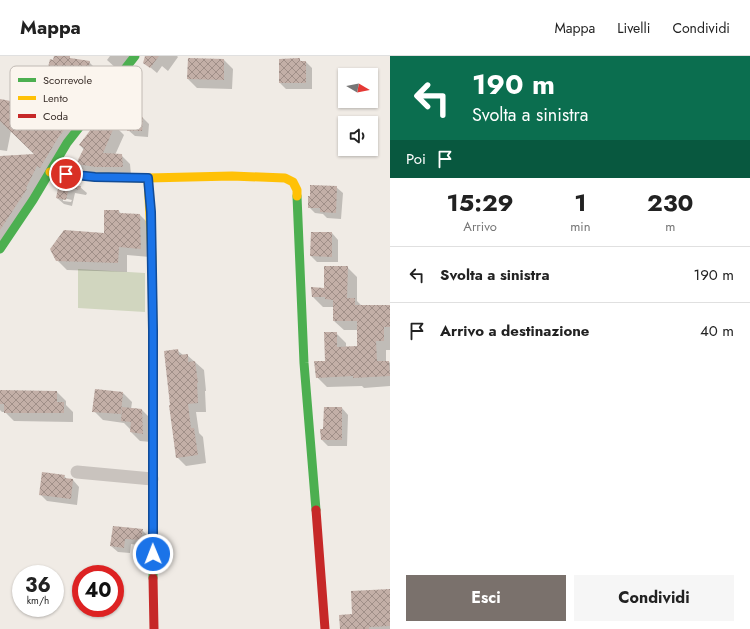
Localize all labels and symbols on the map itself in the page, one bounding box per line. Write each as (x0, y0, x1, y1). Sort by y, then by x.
legend (10, 66, 142, 130)
north arrow (338, 68, 378, 108)
text: Scorrevole (43, 72, 92, 88)
text: Lento (43, 90, 68, 106)
text: Coda (43, 108, 68, 124)
pin (49, 157, 83, 191)
position arrow (132, 533, 174, 575)
speed limit sign: 40 (72, 565, 124, 617)

